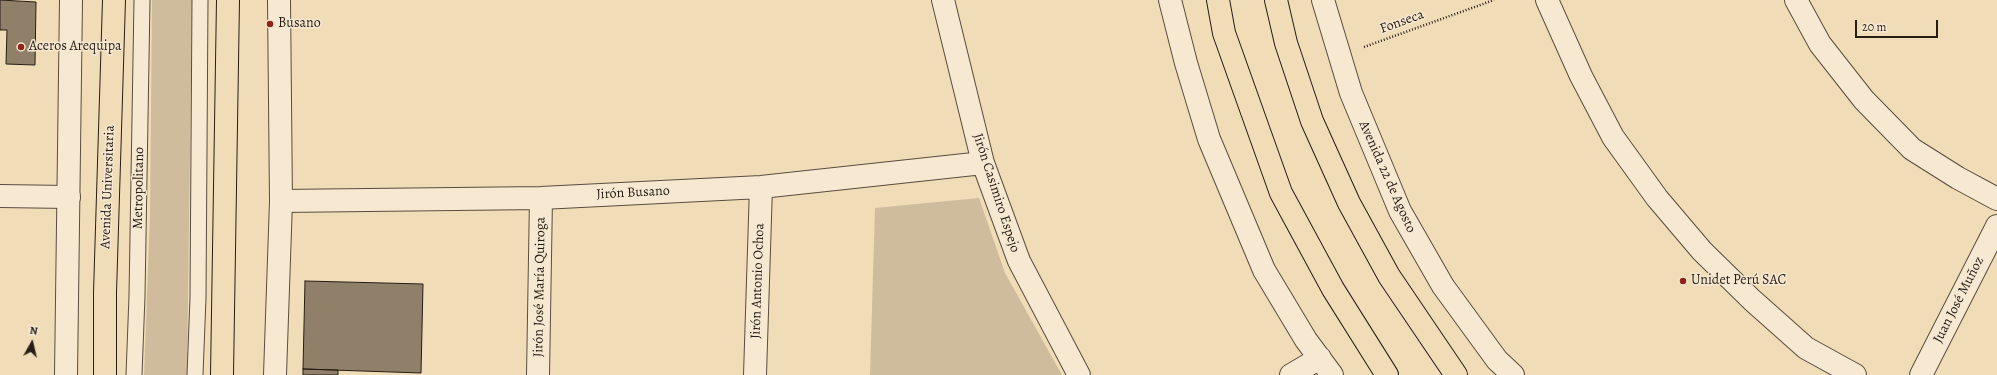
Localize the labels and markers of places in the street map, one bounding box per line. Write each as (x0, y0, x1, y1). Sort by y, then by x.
place label: Busano (278, 16, 321, 32)
marker: Busano (265, 19, 275, 29)
place label: Aceros Arequipa (29, 39, 122, 55)
marker: Aceros Arequipa (16, 42, 26, 52)
place label: Unidet Perú SAC (1691, 273, 1786, 289)
marker: Unidet Perú SAC (1678, 276, 1688, 286)

